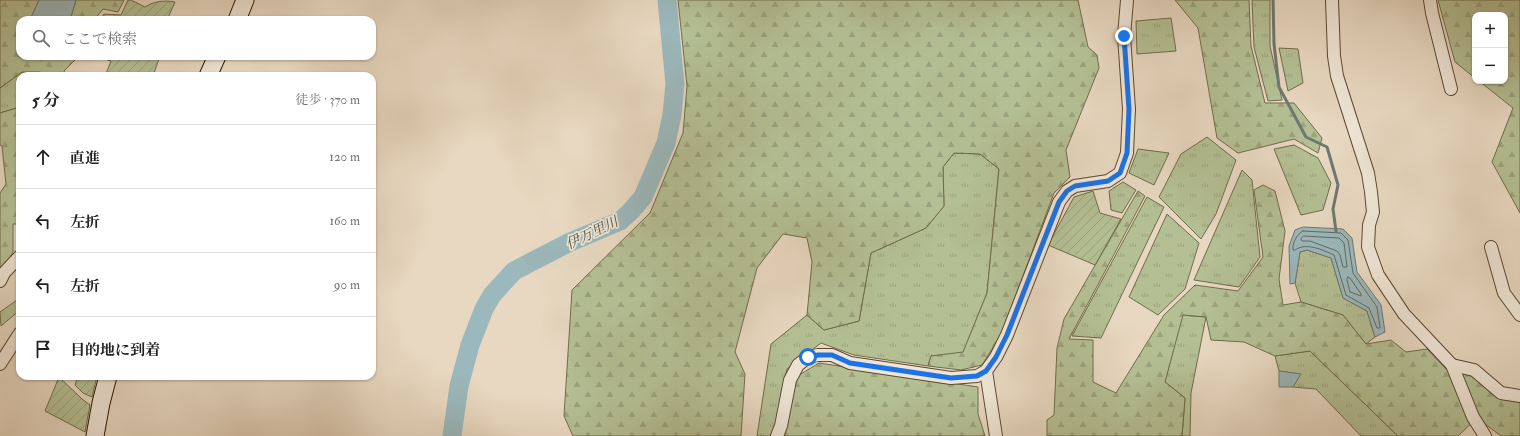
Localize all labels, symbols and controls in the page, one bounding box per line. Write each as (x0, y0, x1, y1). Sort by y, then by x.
map controls (1472, 12, 1508, 84)
button: + (1472, 12, 1508, 48)
search box (16, 16, 376, 60)
icon: search (30, 27, 52, 49)
route end (1115, 27, 1133, 45)
text: ここで検索 (62, 30, 137, 49)
button: − (1472, 48, 1508, 84)
text: 5 分 (32, 90, 60, 111)
text: 徒歩 · 370 m (296, 92, 360, 108)
icon: ahead (32, 146, 54, 168)
text: 直進 (70, 149, 100, 168)
text: 120 m (329, 149, 360, 165)
icon: left (32, 210, 54, 232)
water label: 伊万里川 (563, 212, 623, 253)
text: 左折 (70, 213, 100, 232)
text: 160 m (329, 213, 360, 229)
icon: left (32, 274, 54, 296)
text: 左折 (70, 277, 100, 296)
text: 90 m (334, 277, 360, 293)
icon: arrive (32, 338, 54, 360)
text: 目的地に到着 (70, 341, 160, 360)
route start (799, 348, 817, 366)

